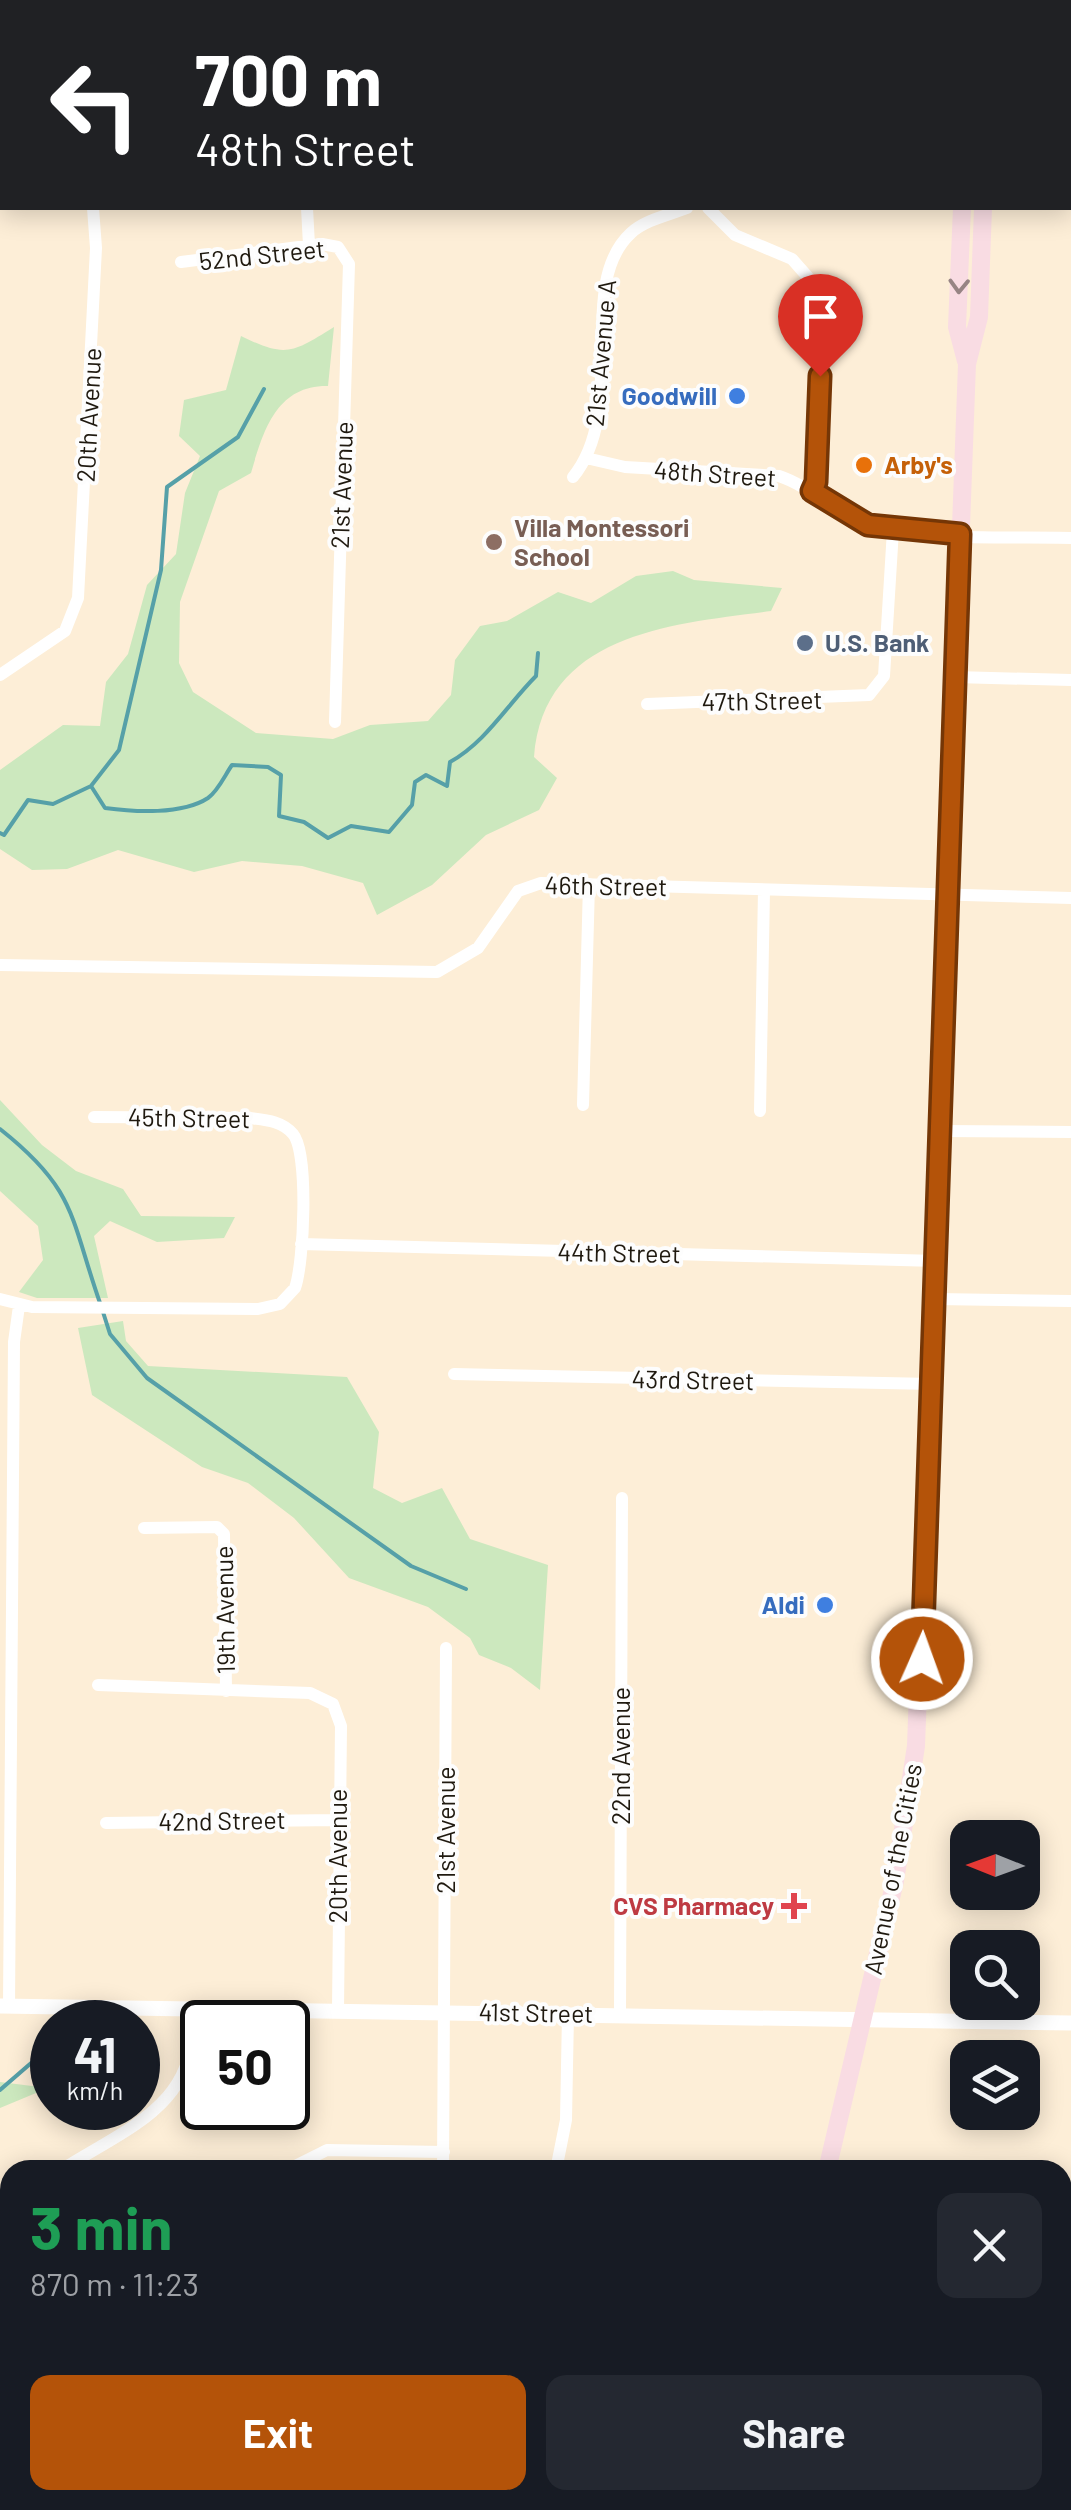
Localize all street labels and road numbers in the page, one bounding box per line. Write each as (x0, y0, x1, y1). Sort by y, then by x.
street label: 52nd Street (197, 232, 326, 276)
street label: 21st Avenue A (579, 278, 621, 428)
street label: 20th Avenue (70, 347, 107, 483)
street label: 21st Avenue (324, 421, 358, 549)
street label: 48th Street (653, 454, 777, 492)
street label: 47th Street (701, 684, 823, 716)
street label: 46th Street (545, 869, 668, 901)
street label: 45th Street (128, 1101, 250, 1133)
street label: 44th Street (557, 1236, 681, 1268)
street label: 43rd Street (631, 1363, 755, 1395)
street label: 19th Avenue (208, 1545, 240, 1675)
street label: 22nd Avenue (605, 1687, 635, 1825)
street label: Avenue of the Cities (857, 1761, 927, 1977)
street label: 21st Avenue (430, 1766, 460, 1894)
street label: 20th Avenue (322, 1789, 352, 1923)
street label: 42nd Street (158, 1804, 286, 1836)
street label: 41st Street (478, 1996, 594, 2028)

